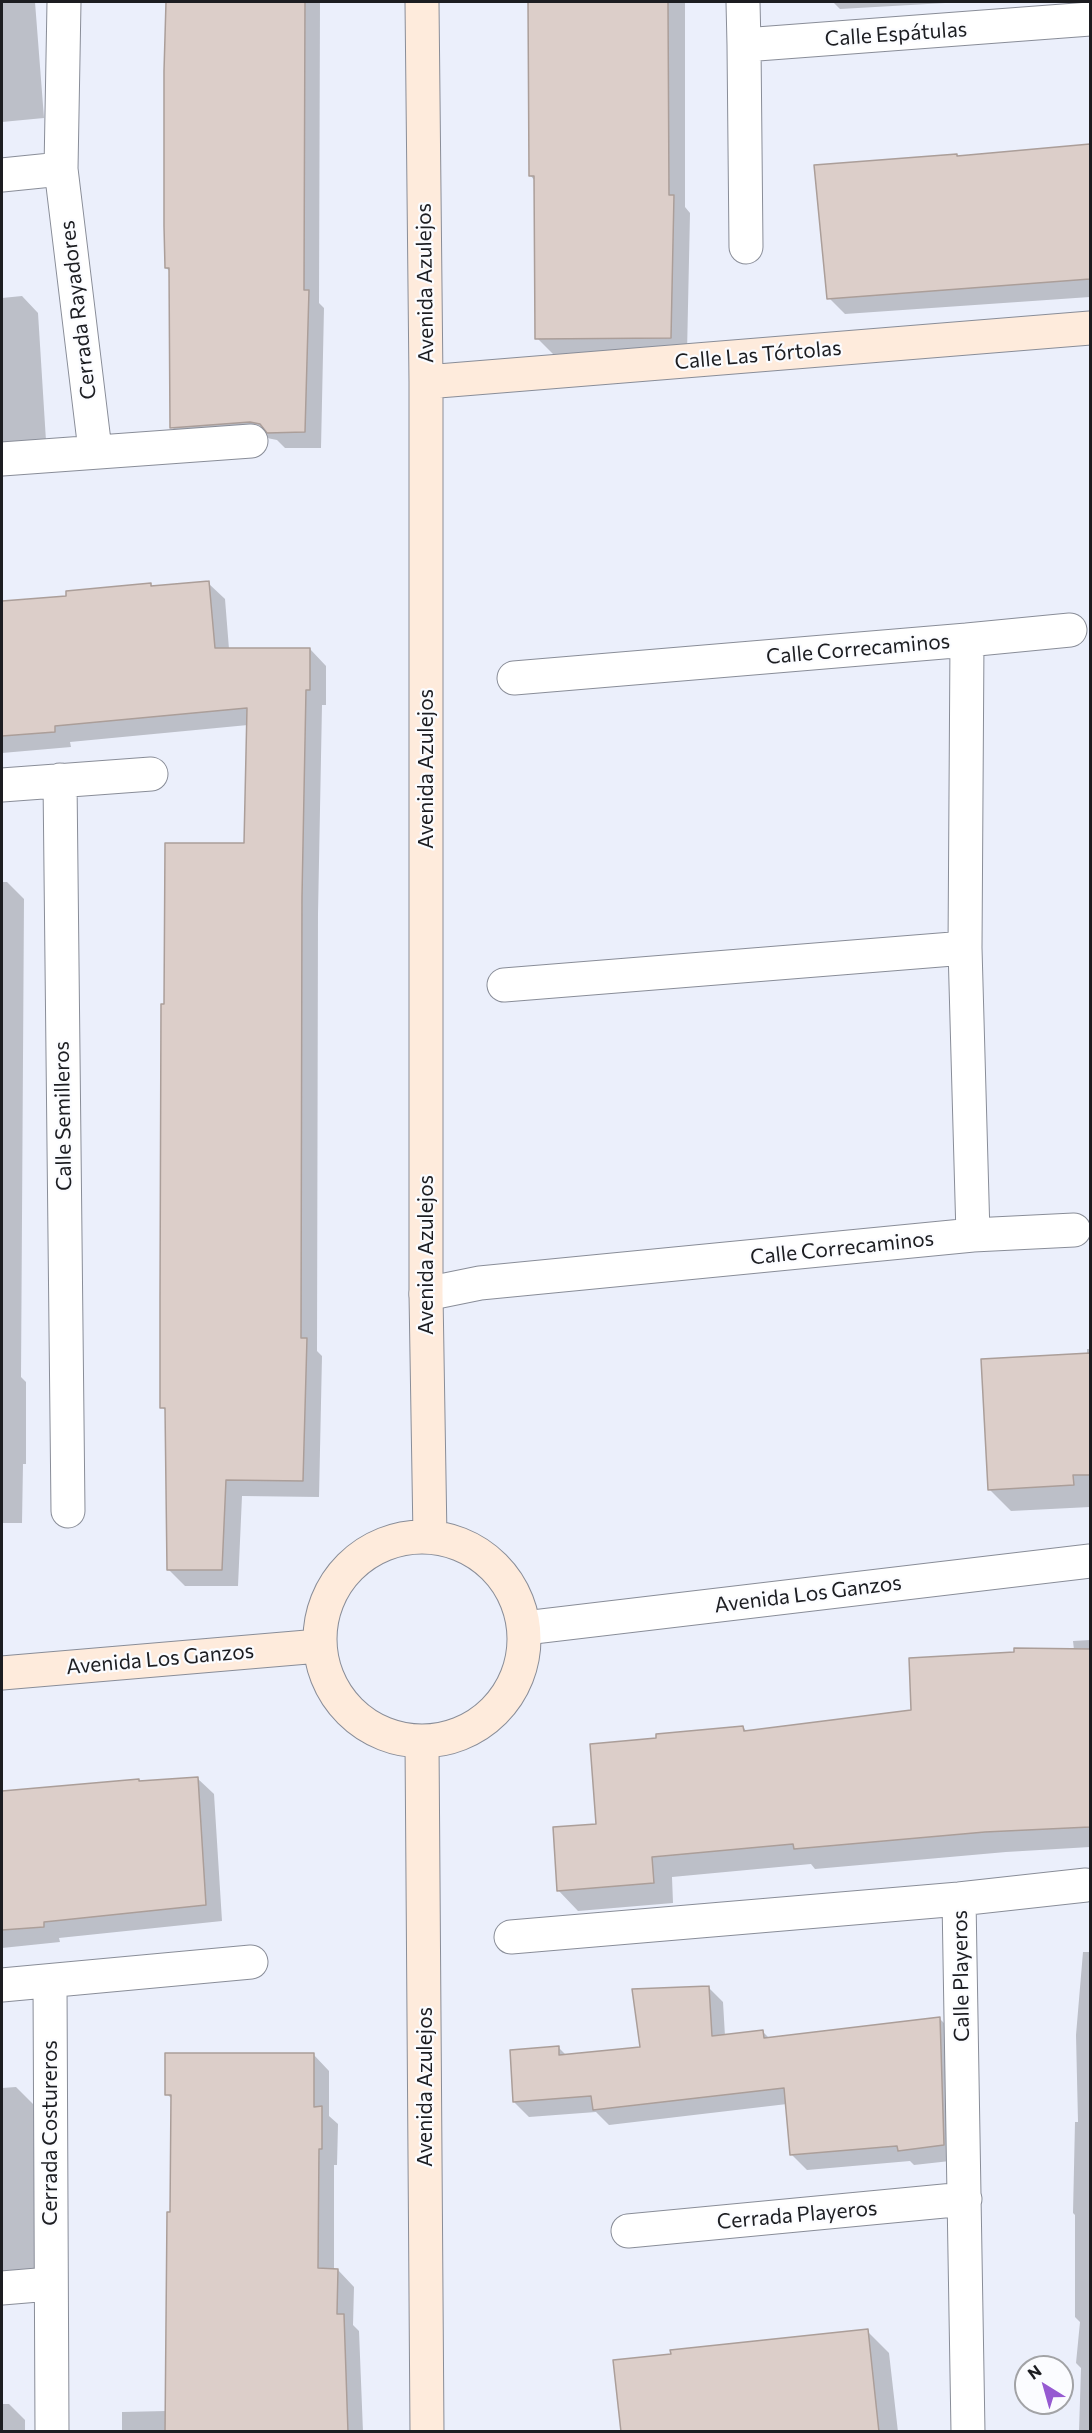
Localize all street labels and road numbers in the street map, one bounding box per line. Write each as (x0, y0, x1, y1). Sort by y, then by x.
street label: Calle Espátulas (824, 16, 968, 52)
street label: Avenida Azulejos (411, 203, 439, 363)
street label: Cerrada Rayadores (55, 219, 101, 401)
street label: Calle Las Tórtolas (674, 335, 842, 375)
street label: Calle Correcaminos (765, 628, 951, 670)
street label: Avenida Azulejos (413, 689, 439, 849)
street label: Calle Semilleros (49, 1041, 77, 1191)
street label: Avenida Azulejos (413, 1175, 439, 1335)
street label: Calle Correcaminos (749, 1226, 935, 1270)
street label: Avenida Los Ganzos (713, 1570, 903, 1618)
street label: Avenida Los Ganzos (65, 1638, 255, 1680)
street label: Calle Playeros (947, 1910, 975, 2042)
street label: Avenida Azulejos (412, 2007, 438, 2167)
street label: Cerrada Costureros (37, 2040, 63, 2226)
street label: Cerrada Playeros (716, 2195, 878, 2235)

